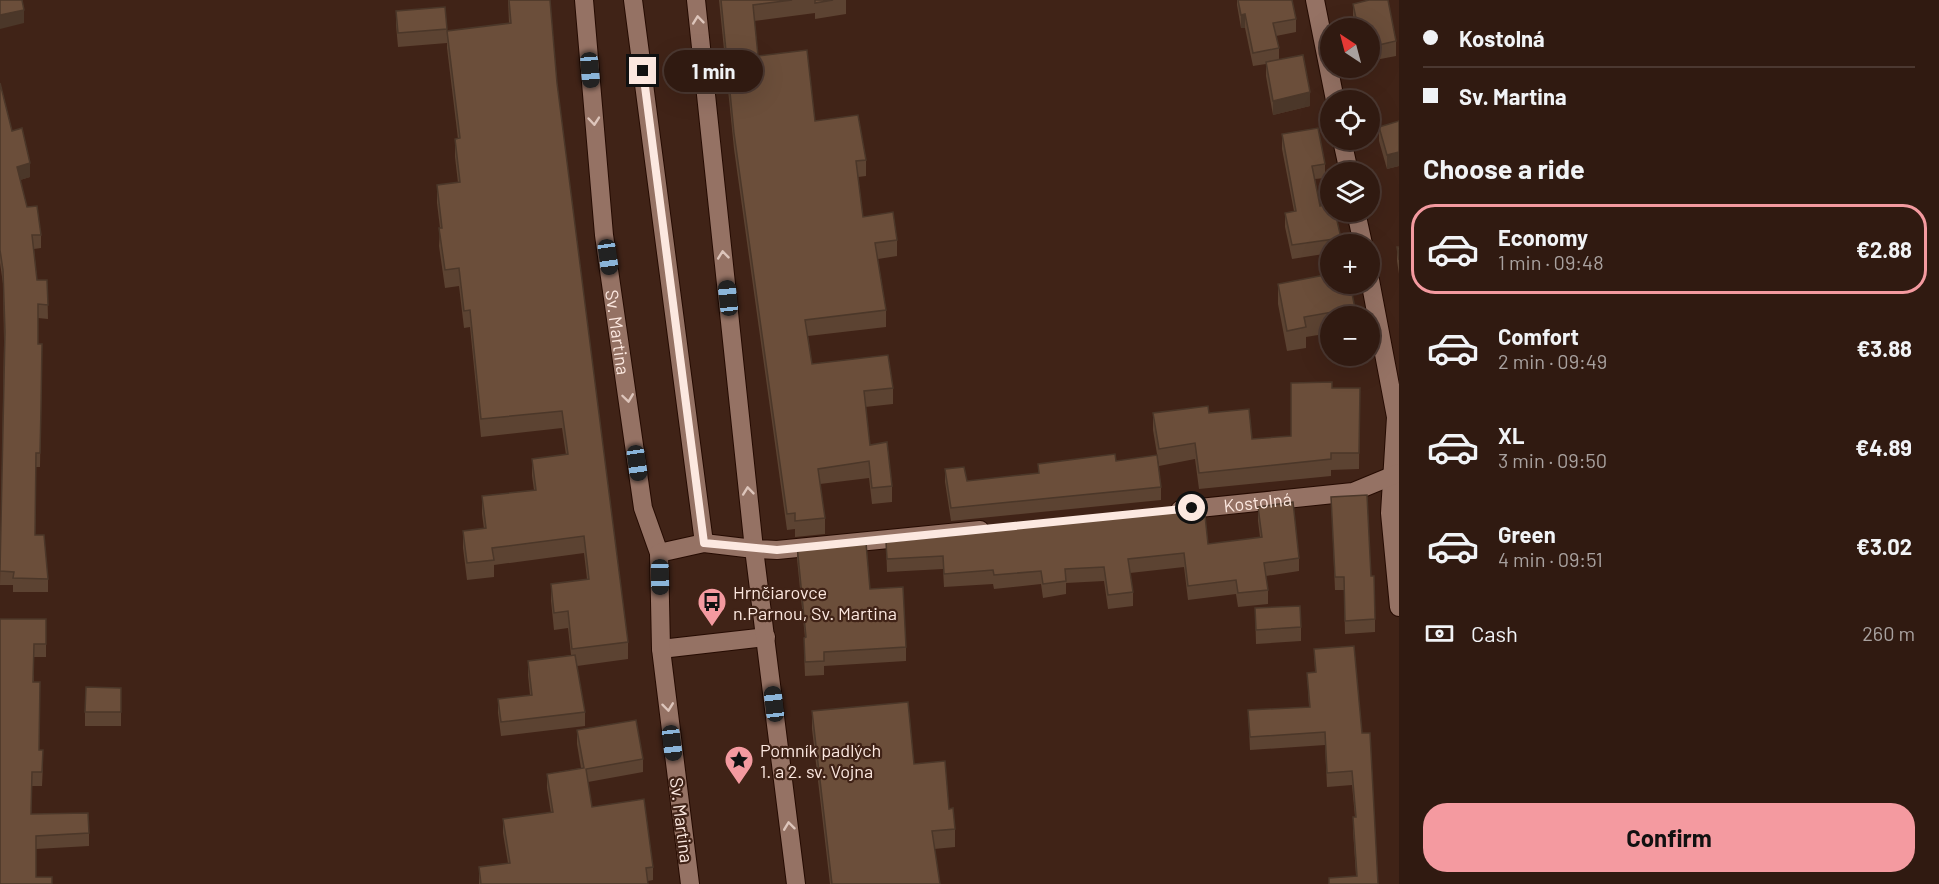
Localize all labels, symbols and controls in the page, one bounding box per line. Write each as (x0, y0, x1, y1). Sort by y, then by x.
one-way arrow (692, 15, 705, 24)
north arrow (1320, 18, 1380, 78)
map controls (1320, 18, 1380, 366)
text: Kostolná (1459, 25, 1545, 51)
callout: 1 min (664, 50, 763, 92)
car (579, 51, 601, 89)
route end (629, 57, 656, 84)
text: 1 min (692, 59, 735, 83)
text: Sv. Martina (1459, 83, 1567, 109)
button: locate (1320, 90, 1380, 150)
one-way arrow (587, 116, 600, 126)
text: Choose a ride (1423, 152, 1585, 184)
button: layers (1320, 162, 1380, 222)
icon: car (1426, 222, 1480, 276)
text: Economy (1498, 224, 1588, 250)
button: + (1320, 234, 1380, 294)
text: €2.88 (1856, 236, 1912, 262)
car (597, 238, 619, 276)
text: 1 min · 09:48 (1498, 250, 1604, 274)
one-way arrow (717, 251, 730, 260)
car (717, 279, 739, 317)
street label: Sv. Martina (601, 288, 635, 376)
button: − (1320, 306, 1380, 366)
icon: car (1426, 321, 1480, 375)
text: Comfort (1498, 323, 1579, 349)
text: €3.88 (1856, 335, 1912, 361)
text: 2 min · 09:49 (1498, 349, 1607, 373)
one-way arrow (621, 393, 633, 403)
icon: car (1426, 420, 1480, 474)
text: XL (1498, 422, 1524, 448)
text: €4.89 (1855, 434, 1912, 460)
car (626, 444, 648, 482)
text: 3 min · 09:50 (1498, 448, 1607, 472)
one-way arrow (742, 487, 755, 496)
street label: Kostolná (1222, 487, 1293, 516)
route start (1178, 494, 1205, 521)
icon: car (1426, 519, 1480, 573)
text: Green (1498, 521, 1556, 547)
text: €3.02 (1856, 533, 1912, 559)
text: 4 min · 09:51 (1498, 547, 1603, 571)
car (651, 559, 669, 595)
place label: Hrnčiarovce n.Parnou, Sv. Martina (733, 581, 897, 624)
bus stop icon: Hrnčiarovce n.Parnou, Sv. Martina (696, 586, 728, 628)
icon: cash (1423, 617, 1456, 650)
text: Cash (1471, 620, 1518, 646)
text: 260 m (1862, 621, 1915, 645)
car (763, 685, 785, 723)
one-way arrow (661, 703, 674, 712)
car (661, 724, 683, 762)
place label: Pomník padlých 1. a 2. sv. Vojna (760, 739, 881, 782)
place icon: Pomník padlých 1. a 2. sv. Vojna (723, 744, 755, 786)
street label: Sv. Martina (666, 776, 698, 864)
button: Confirm (1423, 803, 1915, 872)
one-way arrow (783, 821, 796, 830)

